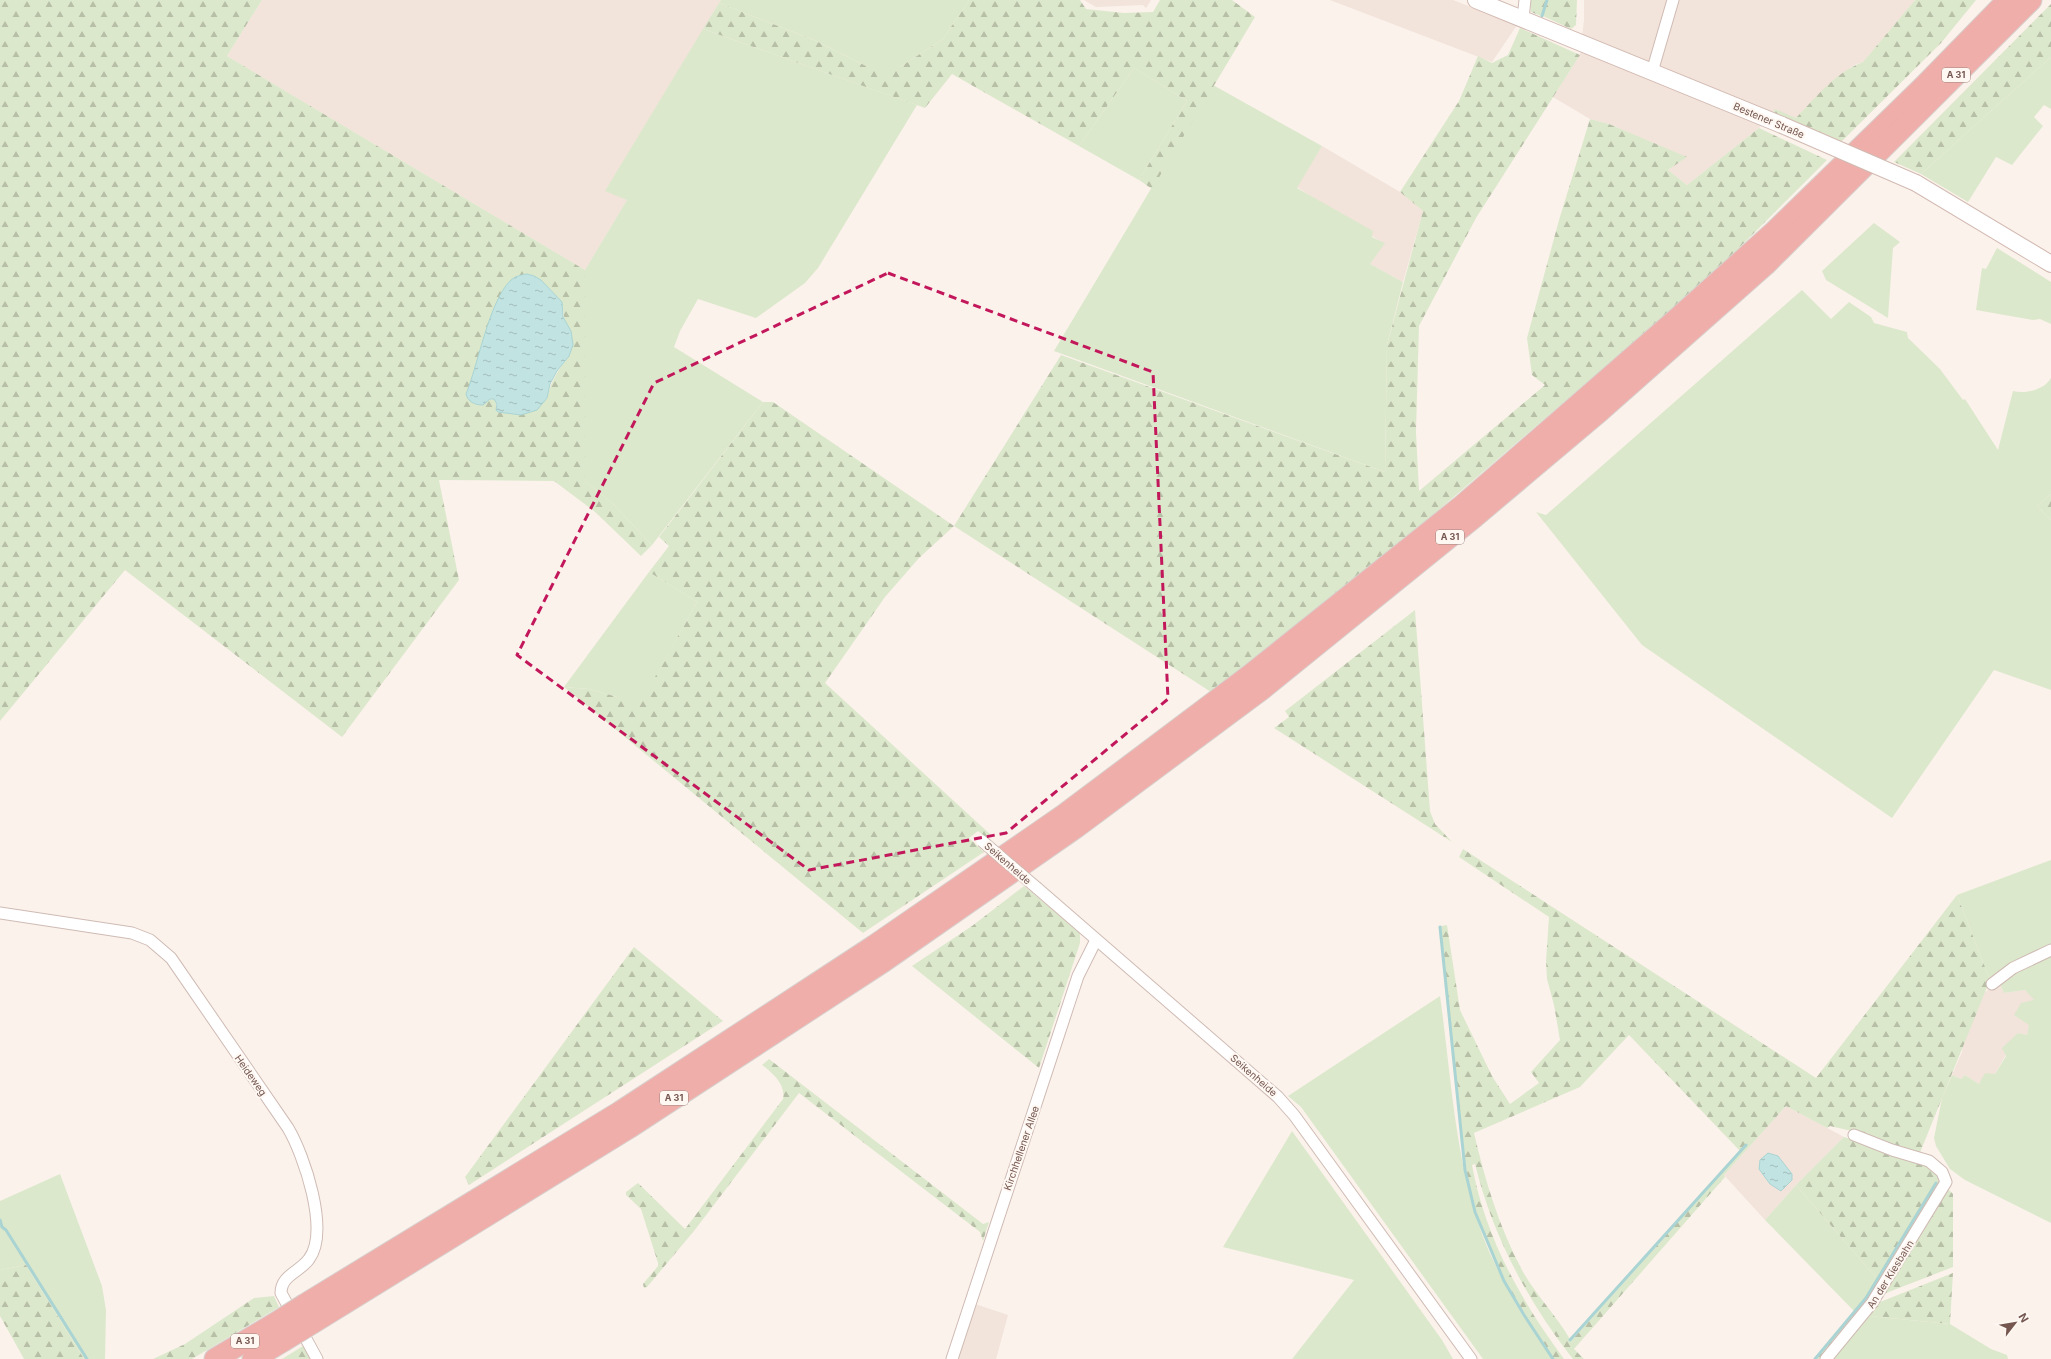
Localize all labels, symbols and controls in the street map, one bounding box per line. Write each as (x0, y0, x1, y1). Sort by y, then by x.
road number: A 31 (1942, 68, 1970, 82)
street label: Bestener Straße (1732, 100, 1806, 140)
road number: A 31 (1436, 530, 1464, 544)
street label: Seikenheide (982, 840, 1034, 887)
street label: Heideweg (232, 1052, 270, 1098)
street label: Seikenheide (1228, 1052, 1280, 1099)
road number: A 31 (660, 1091, 688, 1105)
street label: Kirchhellener Allee (1001, 1104, 1041, 1192)
street label: An der Kiesbahn (1864, 1238, 1916, 1310)
north arrow (1995, 1303, 2035, 1343)
text: N (2015, 1311, 2032, 1325)
road number: A 31 (231, 1334, 259, 1348)

